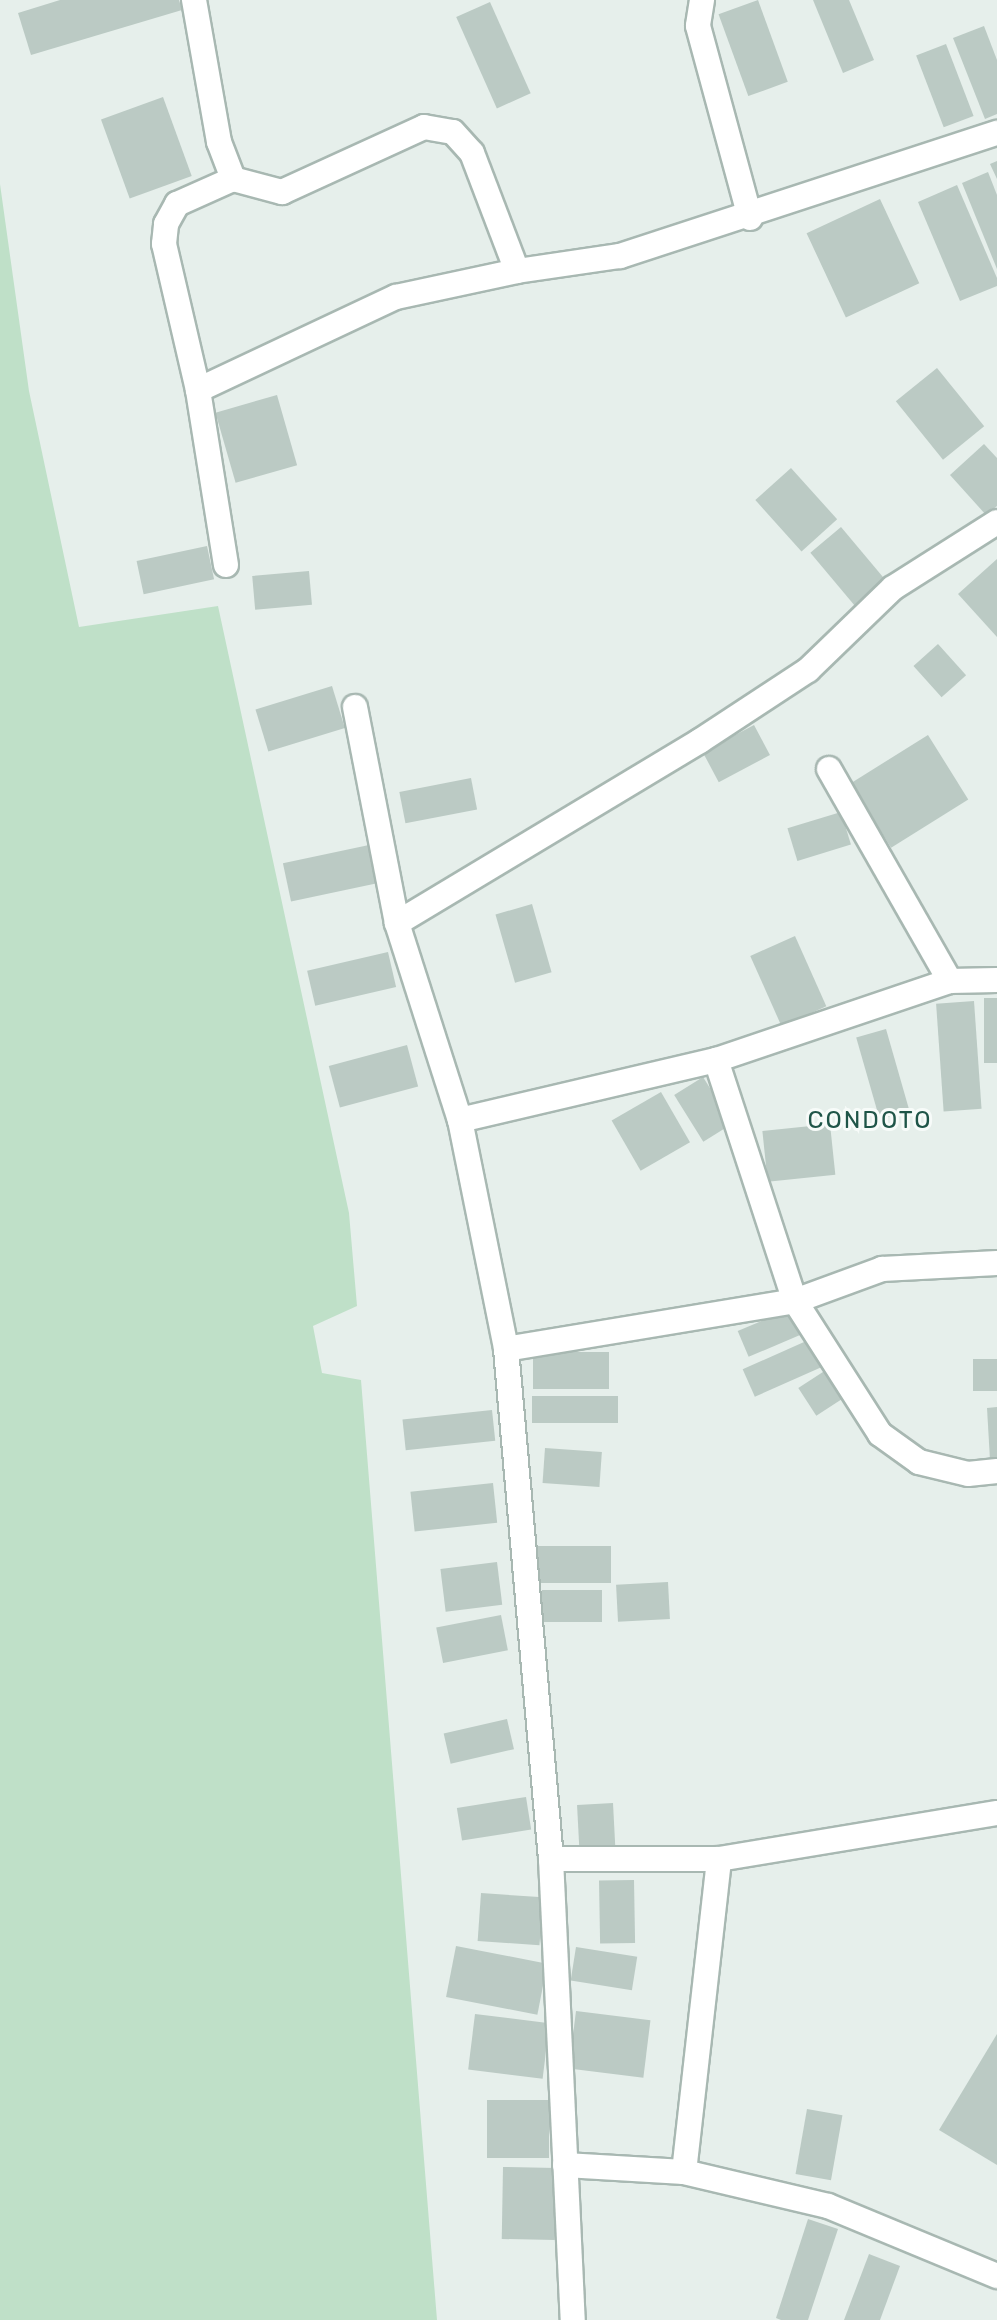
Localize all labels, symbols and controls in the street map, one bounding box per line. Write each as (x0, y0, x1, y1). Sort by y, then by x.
district label: CONDOTO (807, 1107, 933, 1135)

